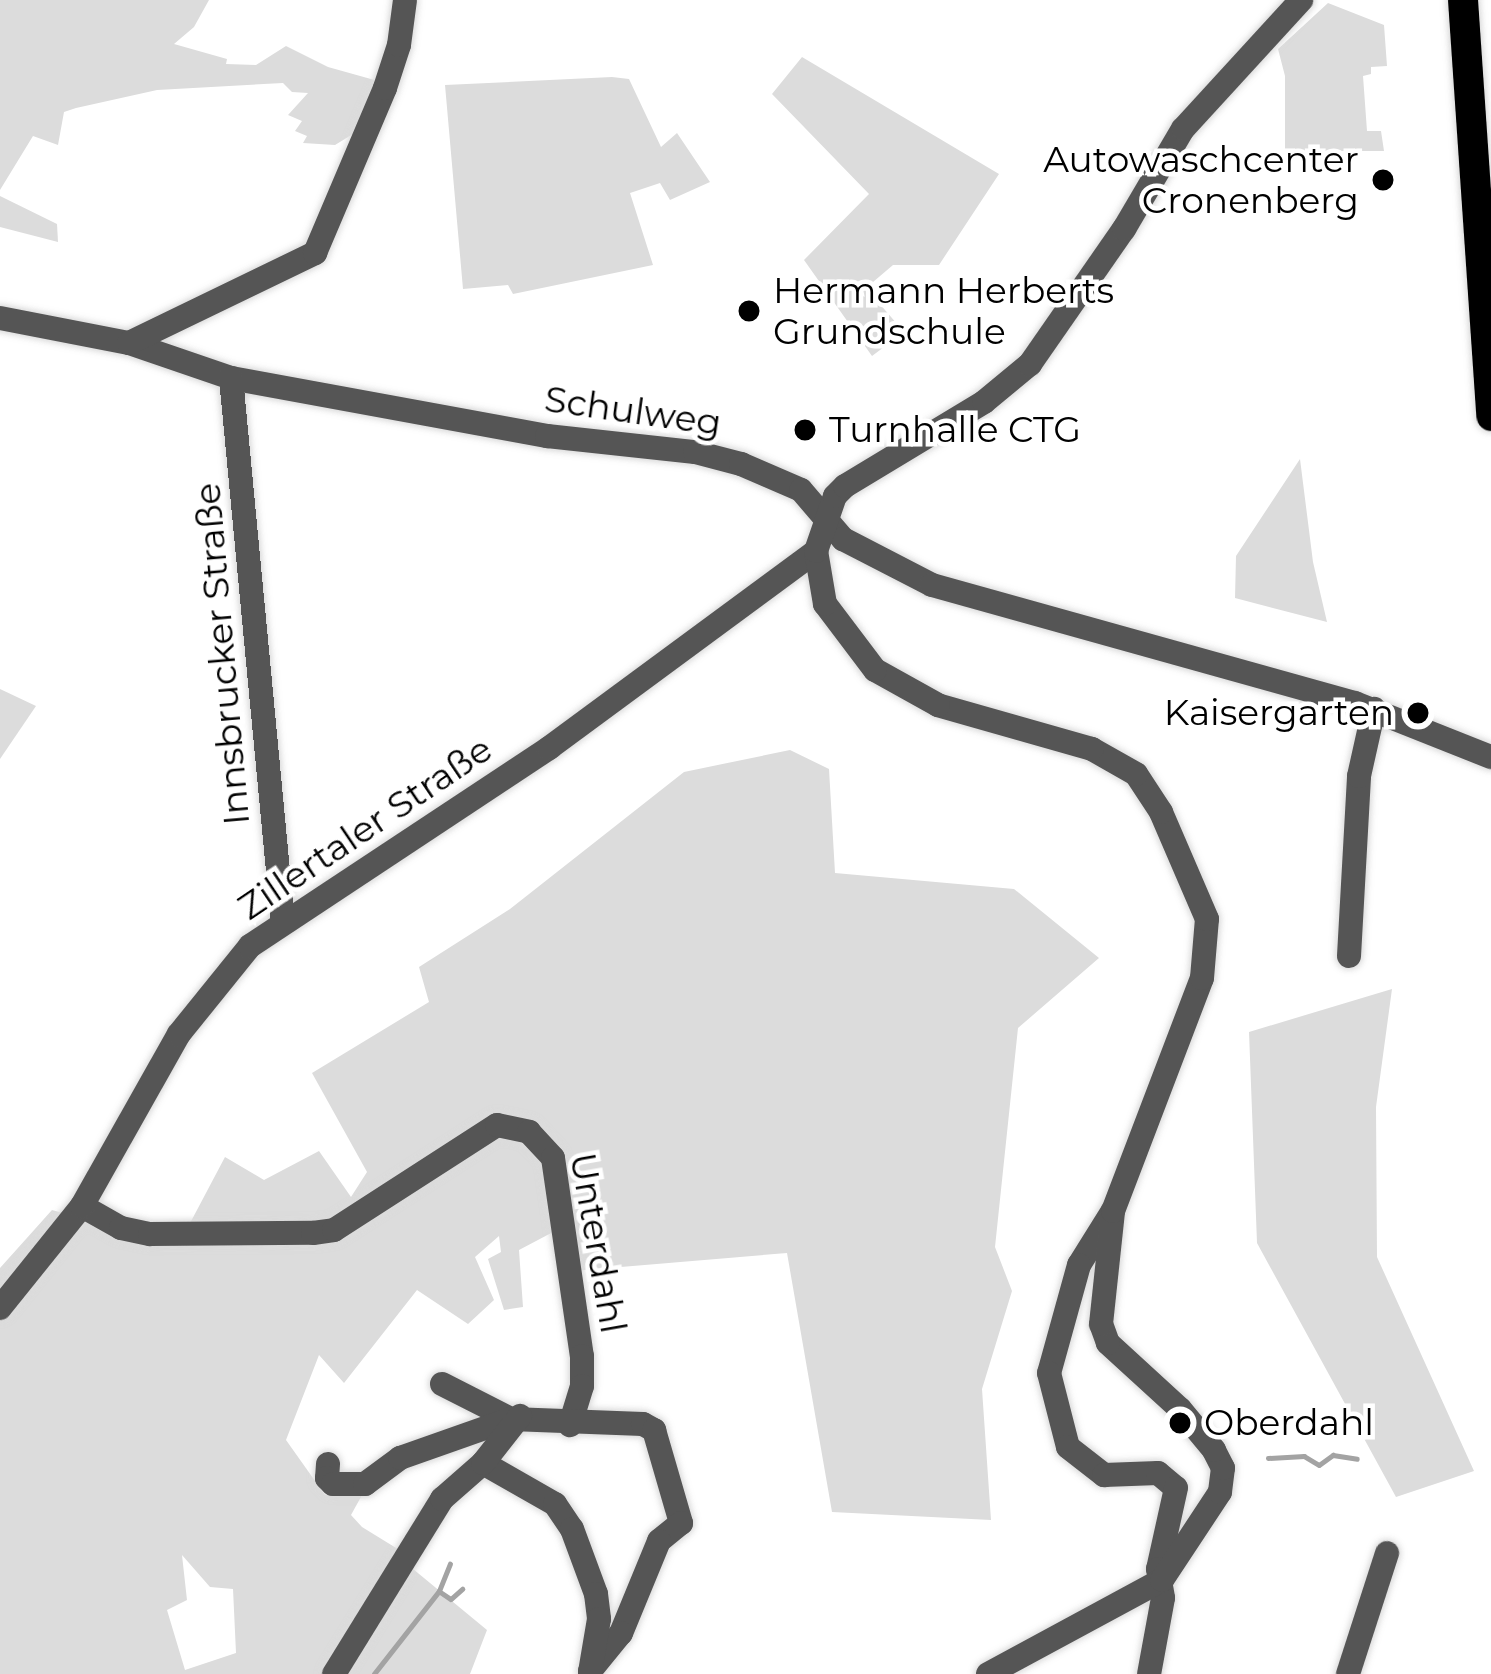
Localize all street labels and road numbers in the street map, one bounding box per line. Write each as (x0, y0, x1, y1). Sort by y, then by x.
street label: Schulweg (542, 377, 724, 445)
street label: Innsbrucker Straße (186, 481, 258, 827)
street label: Zillertaler Straße (230, 727, 500, 929)
street label: Unterdahl (561, 1150, 635, 1336)

